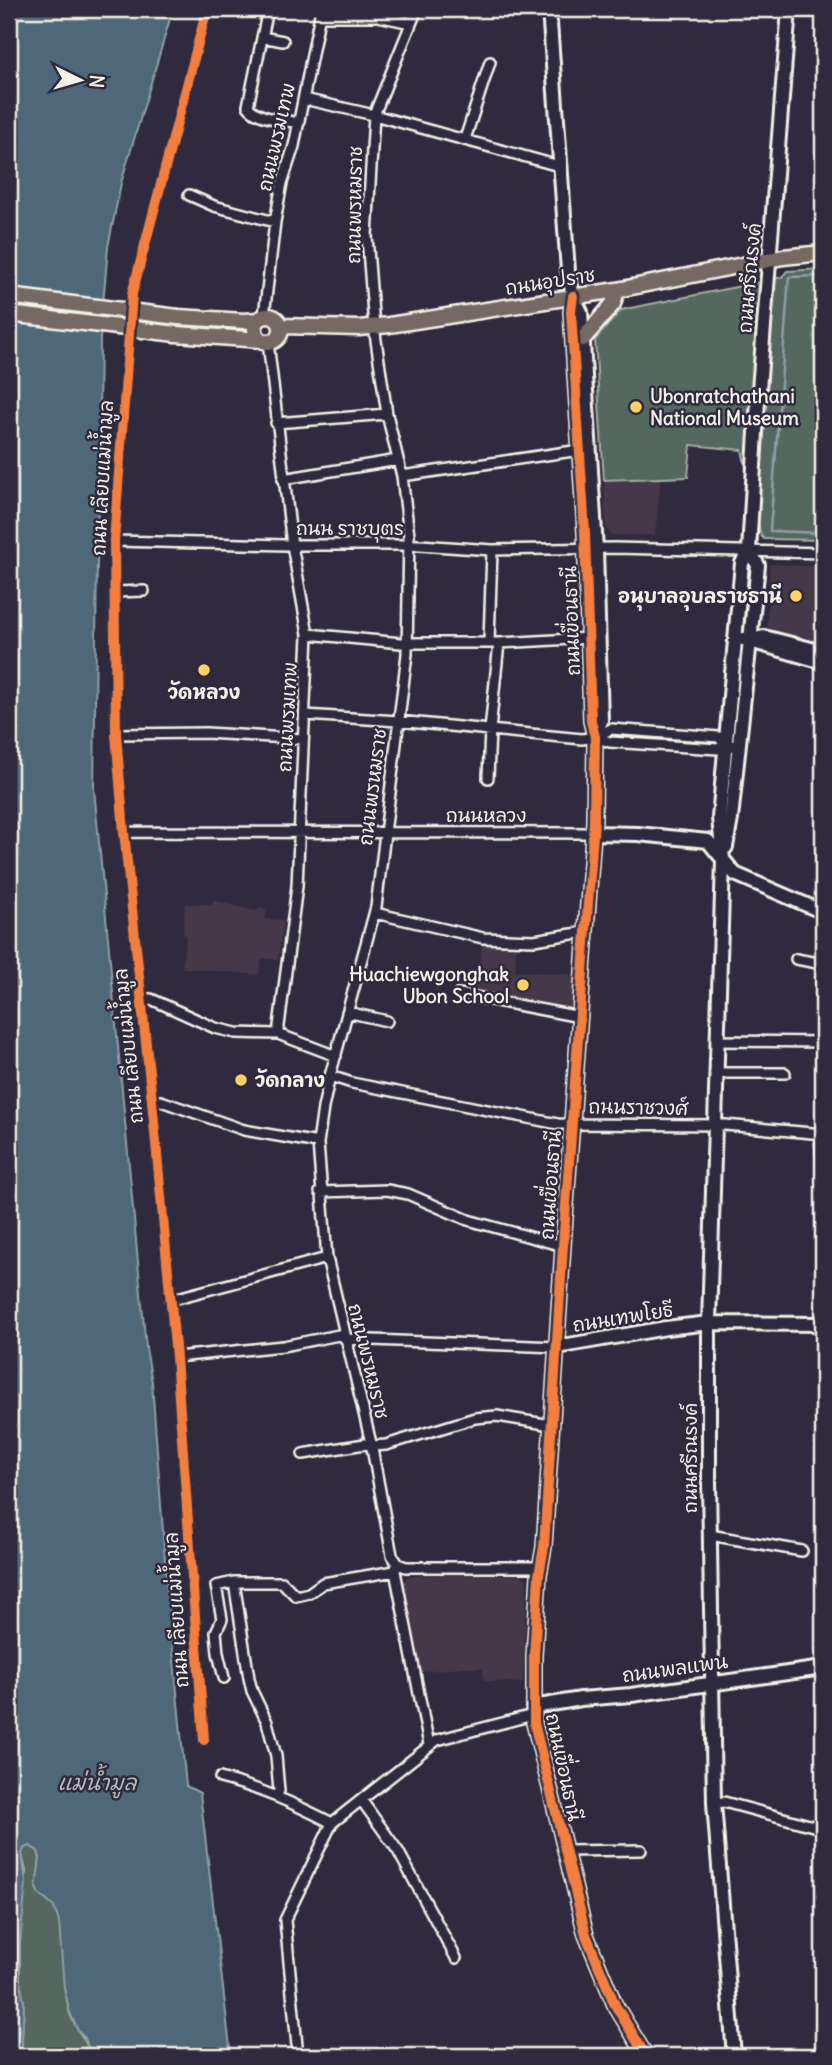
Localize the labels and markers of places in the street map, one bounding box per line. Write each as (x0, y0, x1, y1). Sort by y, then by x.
place label: Ubonratchathani National Museum (650, 384, 799, 430)
marker: Ubonratchathani National Museum (628, 399, 644, 415)
place label: อนุบาลอุบลราชธานี (618, 583, 782, 611)
marker: อนุบาลอุบลราชธานี (788, 588, 804, 604)
marker: วัดหลวง (196, 662, 212, 678)
place label: วัดหลวง (168, 680, 240, 704)
place label: Huachiewgonghak Ubon School (349, 962, 509, 1008)
marker: Huachiewgonghak Ubon School (515, 977, 531, 993)
place label: วัดกลาง (255, 1068, 325, 1092)
marker: วัดกลาง (233, 1072, 249, 1088)

